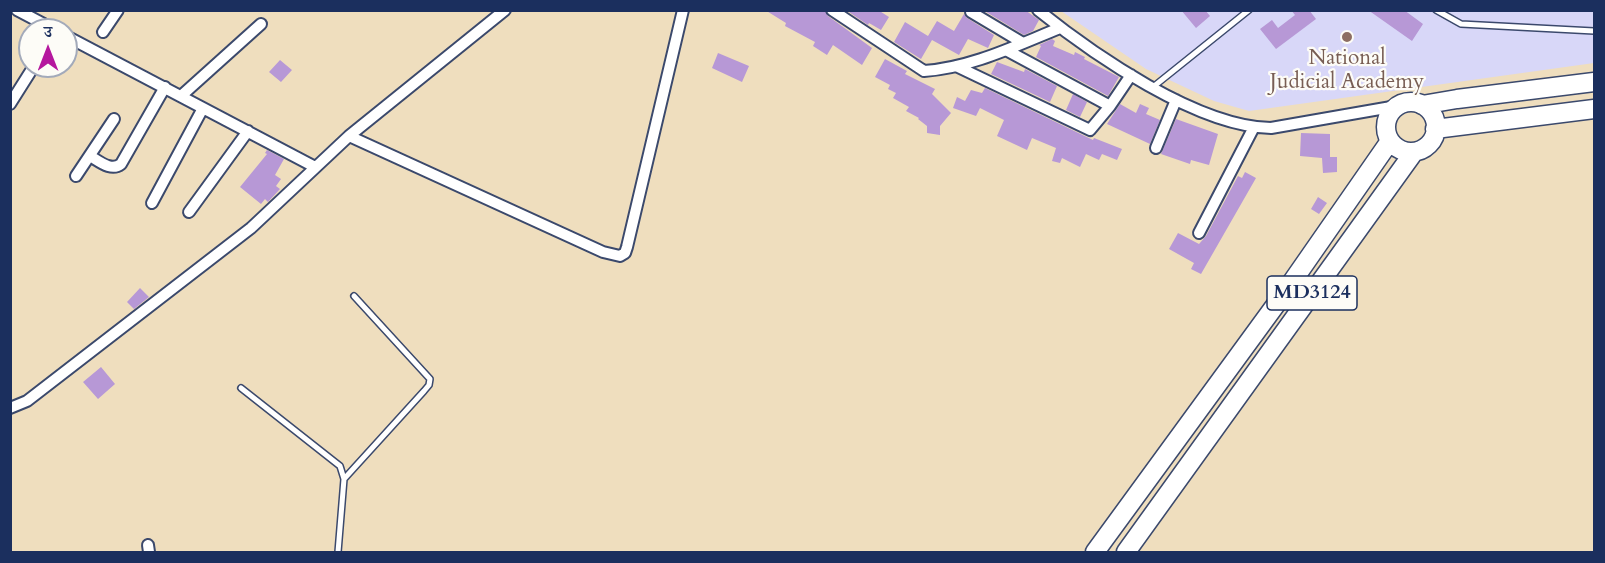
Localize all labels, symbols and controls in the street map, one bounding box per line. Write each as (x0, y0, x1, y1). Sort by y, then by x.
north arrow (18, 18, 78, 78)
text: उ (44, 21, 52, 43)
marker: National Judicial Academy (1340, 30, 1354, 44)
place label: National Judicial Academy (1270, 46, 1424, 96)
road number: MD3124 (1267, 276, 1357, 310)

